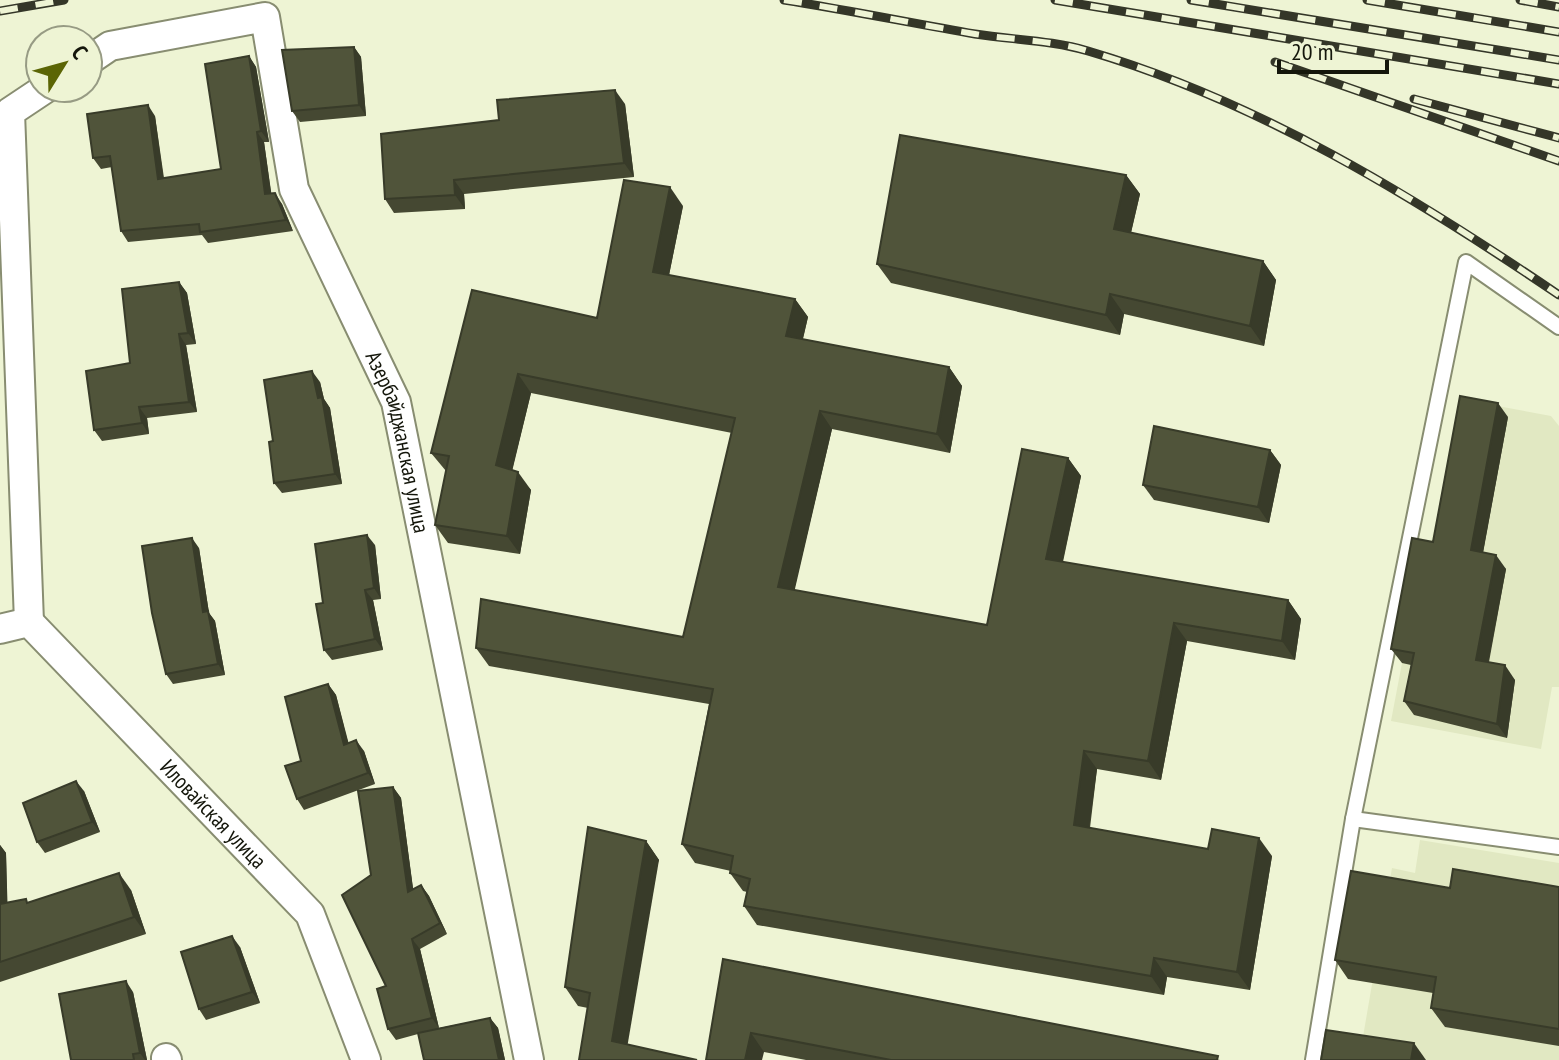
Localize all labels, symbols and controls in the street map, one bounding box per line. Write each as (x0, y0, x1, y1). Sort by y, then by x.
north arrow (24, 24, 104, 104)
scale bar (1279, 24, 1387, 74)
text: 20 m (1291, 36, 1333, 67)
text: С (66, 40, 94, 64)
street label: Азербайджанская улица (360, 346, 436, 535)
street label: Иловайская улица (155, 753, 273, 874)

